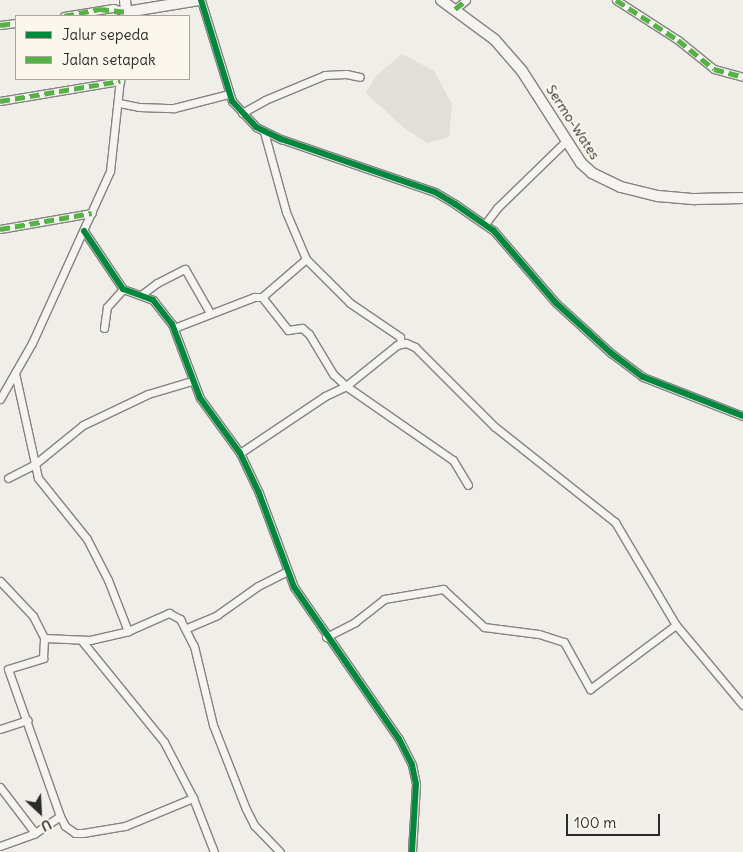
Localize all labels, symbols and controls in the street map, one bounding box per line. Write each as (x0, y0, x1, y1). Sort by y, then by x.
legend (15, 15, 190, 80)
text: Jalur sepeda (62, 25, 149, 44)
text: Jalan setapak (62, 50, 156, 69)
street label: Sermo-Wates (543, 82, 603, 162)
north arrow (15, 787, 65, 837)
scale bar (568, 804, 662, 836)
text: 100 m (574, 813, 616, 832)
text: U (38, 815, 54, 836)

